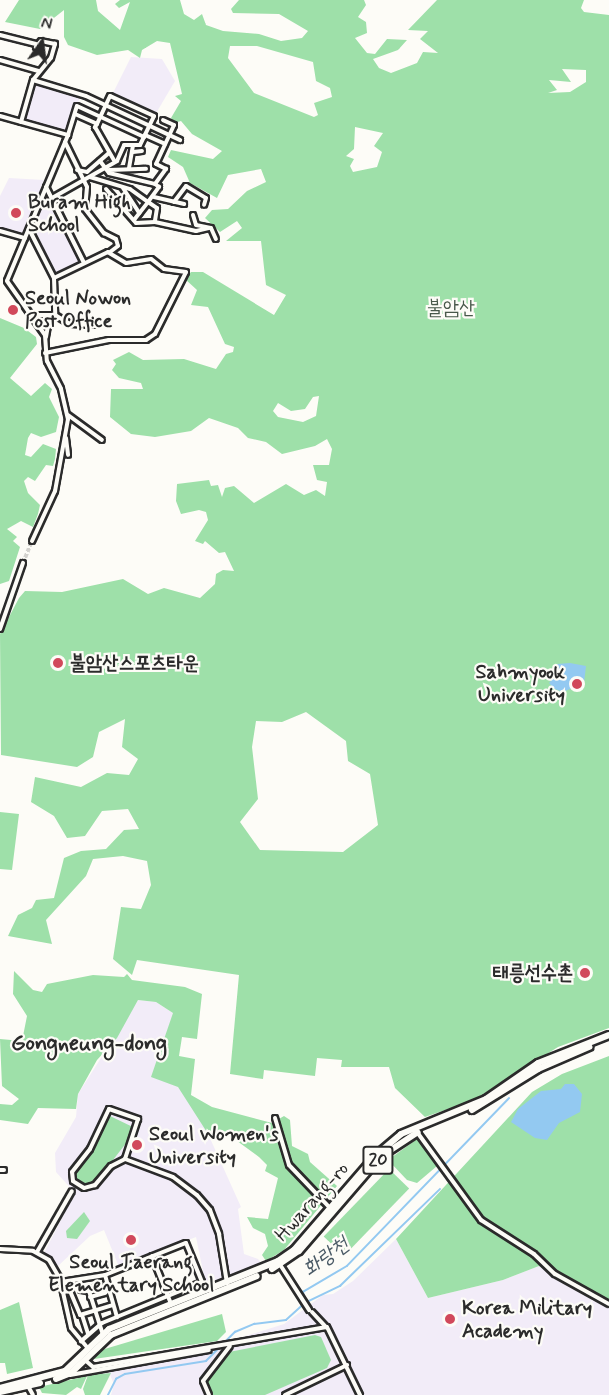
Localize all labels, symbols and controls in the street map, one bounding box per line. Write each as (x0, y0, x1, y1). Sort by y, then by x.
north arrow (12, 12, 72, 72)
text: N (39, 13, 54, 36)
place label: Buram High School (28, 190, 131, 237)
marker: Buram High School (9, 206, 23, 220)
place label: Seoul Nowon Post Office (25, 286, 134, 333)
park label: 불암산 (427, 296, 475, 320)
marker: Seoul Nowon Post Office (6, 303, 20, 317)
place label: 불암산스포츠타운 (70, 651, 199, 675)
marker: 불암산스포츠타운 (51, 656, 65, 670)
place label: Sahmyook University (475, 660, 565, 707)
marker: Sahmyook University (570, 677, 584, 691)
place label: 태릉선수촌 (493, 961, 573, 985)
marker: 태릉선수촌 (578, 966, 592, 980)
district label: Gongneung-dong (11, 1032, 167, 1058)
place label: Seoul Women's University (149, 1122, 283, 1169)
marker: Seoul Women's University (130, 1138, 144, 1152)
road number: 20 (362, 1145, 394, 1175)
street label: Hwarang-ro (270, 1157, 354, 1247)
water label: 화랑천 (298, 1232, 354, 1282)
marker: Seoul Taerang Elementary School (124, 1233, 138, 1247)
place label: Seoul Taerang Elementary School (48, 1250, 214, 1297)
place label: Korea Military Academy (462, 1296, 592, 1343)
marker: Korea Military Academy (443, 1312, 457, 1326)

